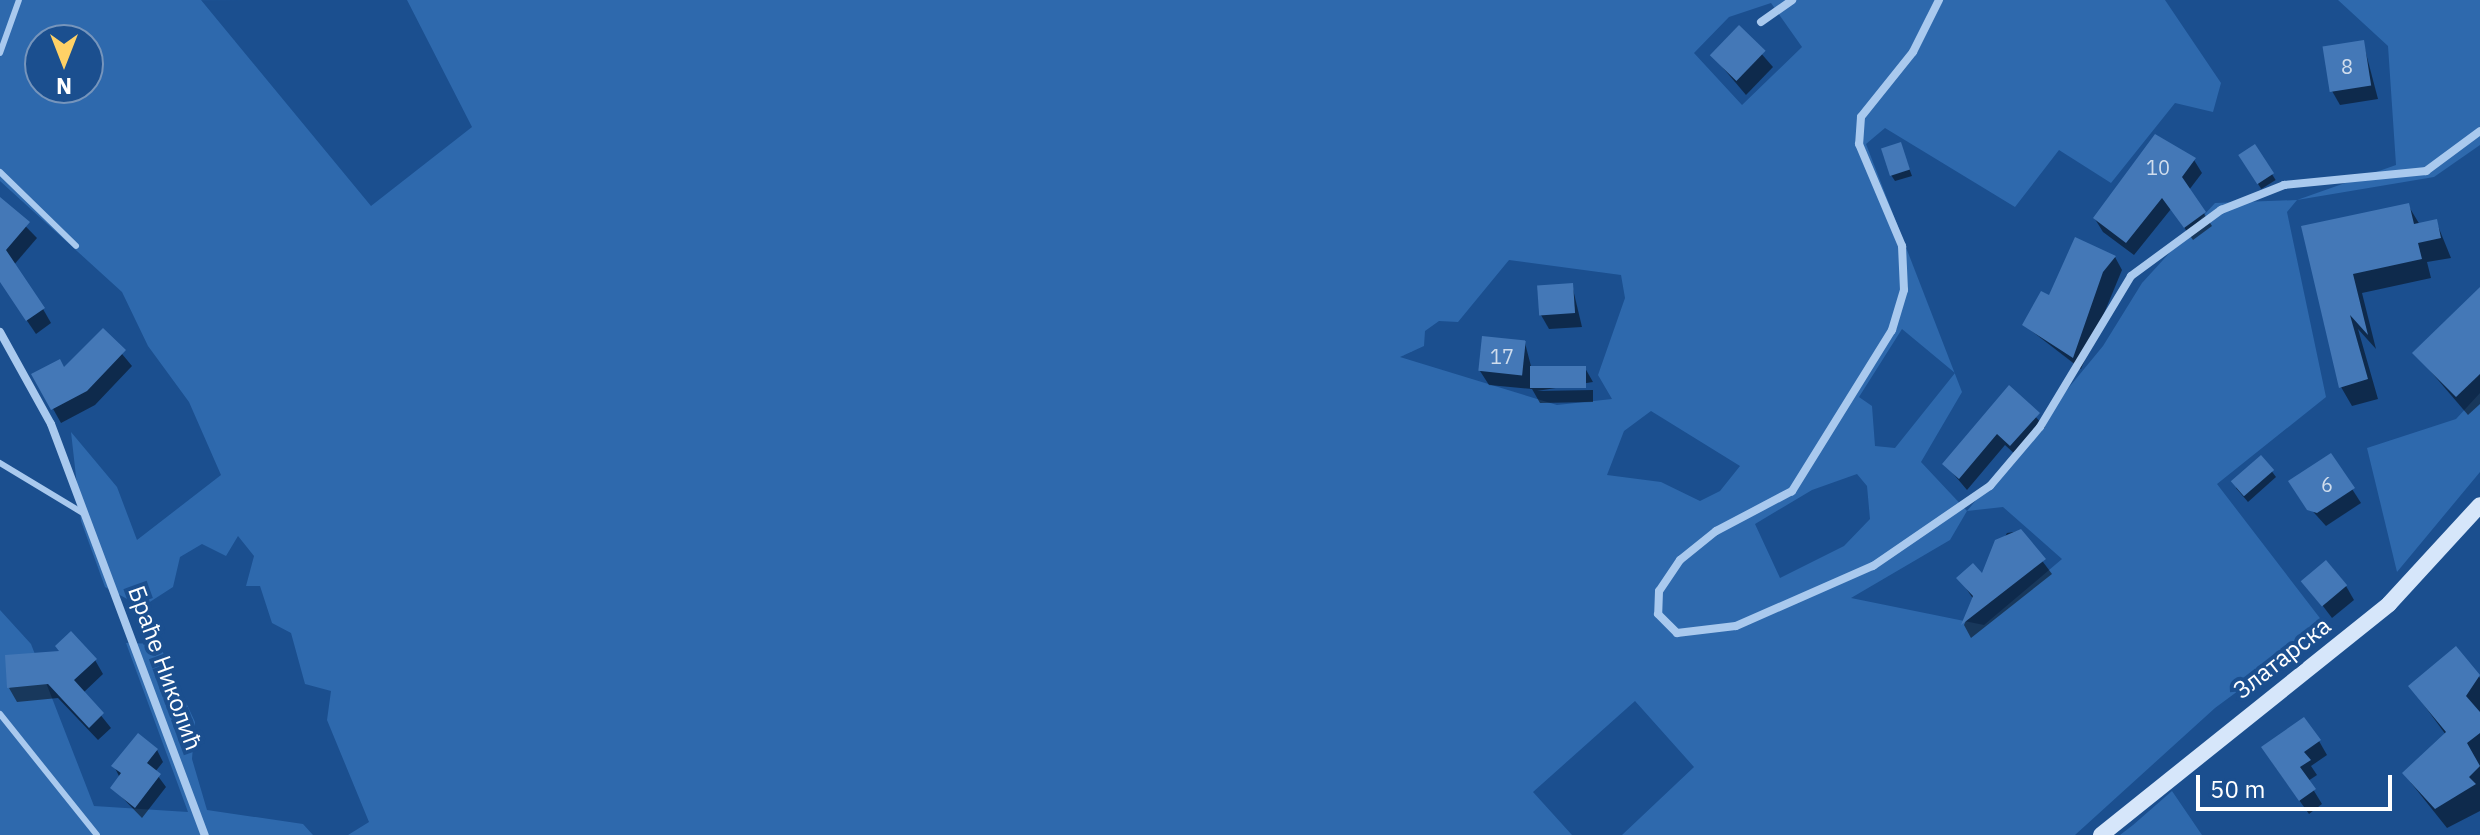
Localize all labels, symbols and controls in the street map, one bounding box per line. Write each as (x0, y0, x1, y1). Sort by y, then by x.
north arrow (24, 24, 104, 104)
house number: 8 (2341, 54, 2353, 78)
text: N (56, 72, 72, 101)
house number: 10 (2146, 155, 2170, 179)
house number: 17 (1490, 344, 1514, 368)
house number: 6 (2321, 472, 2333, 496)
street label: Браће Николић (122, 582, 208, 754)
street label: Златарска (2228, 611, 2336, 705)
scale bar (2200, 759, 2396, 809)
text: 50 m (2210, 773, 2265, 805)

